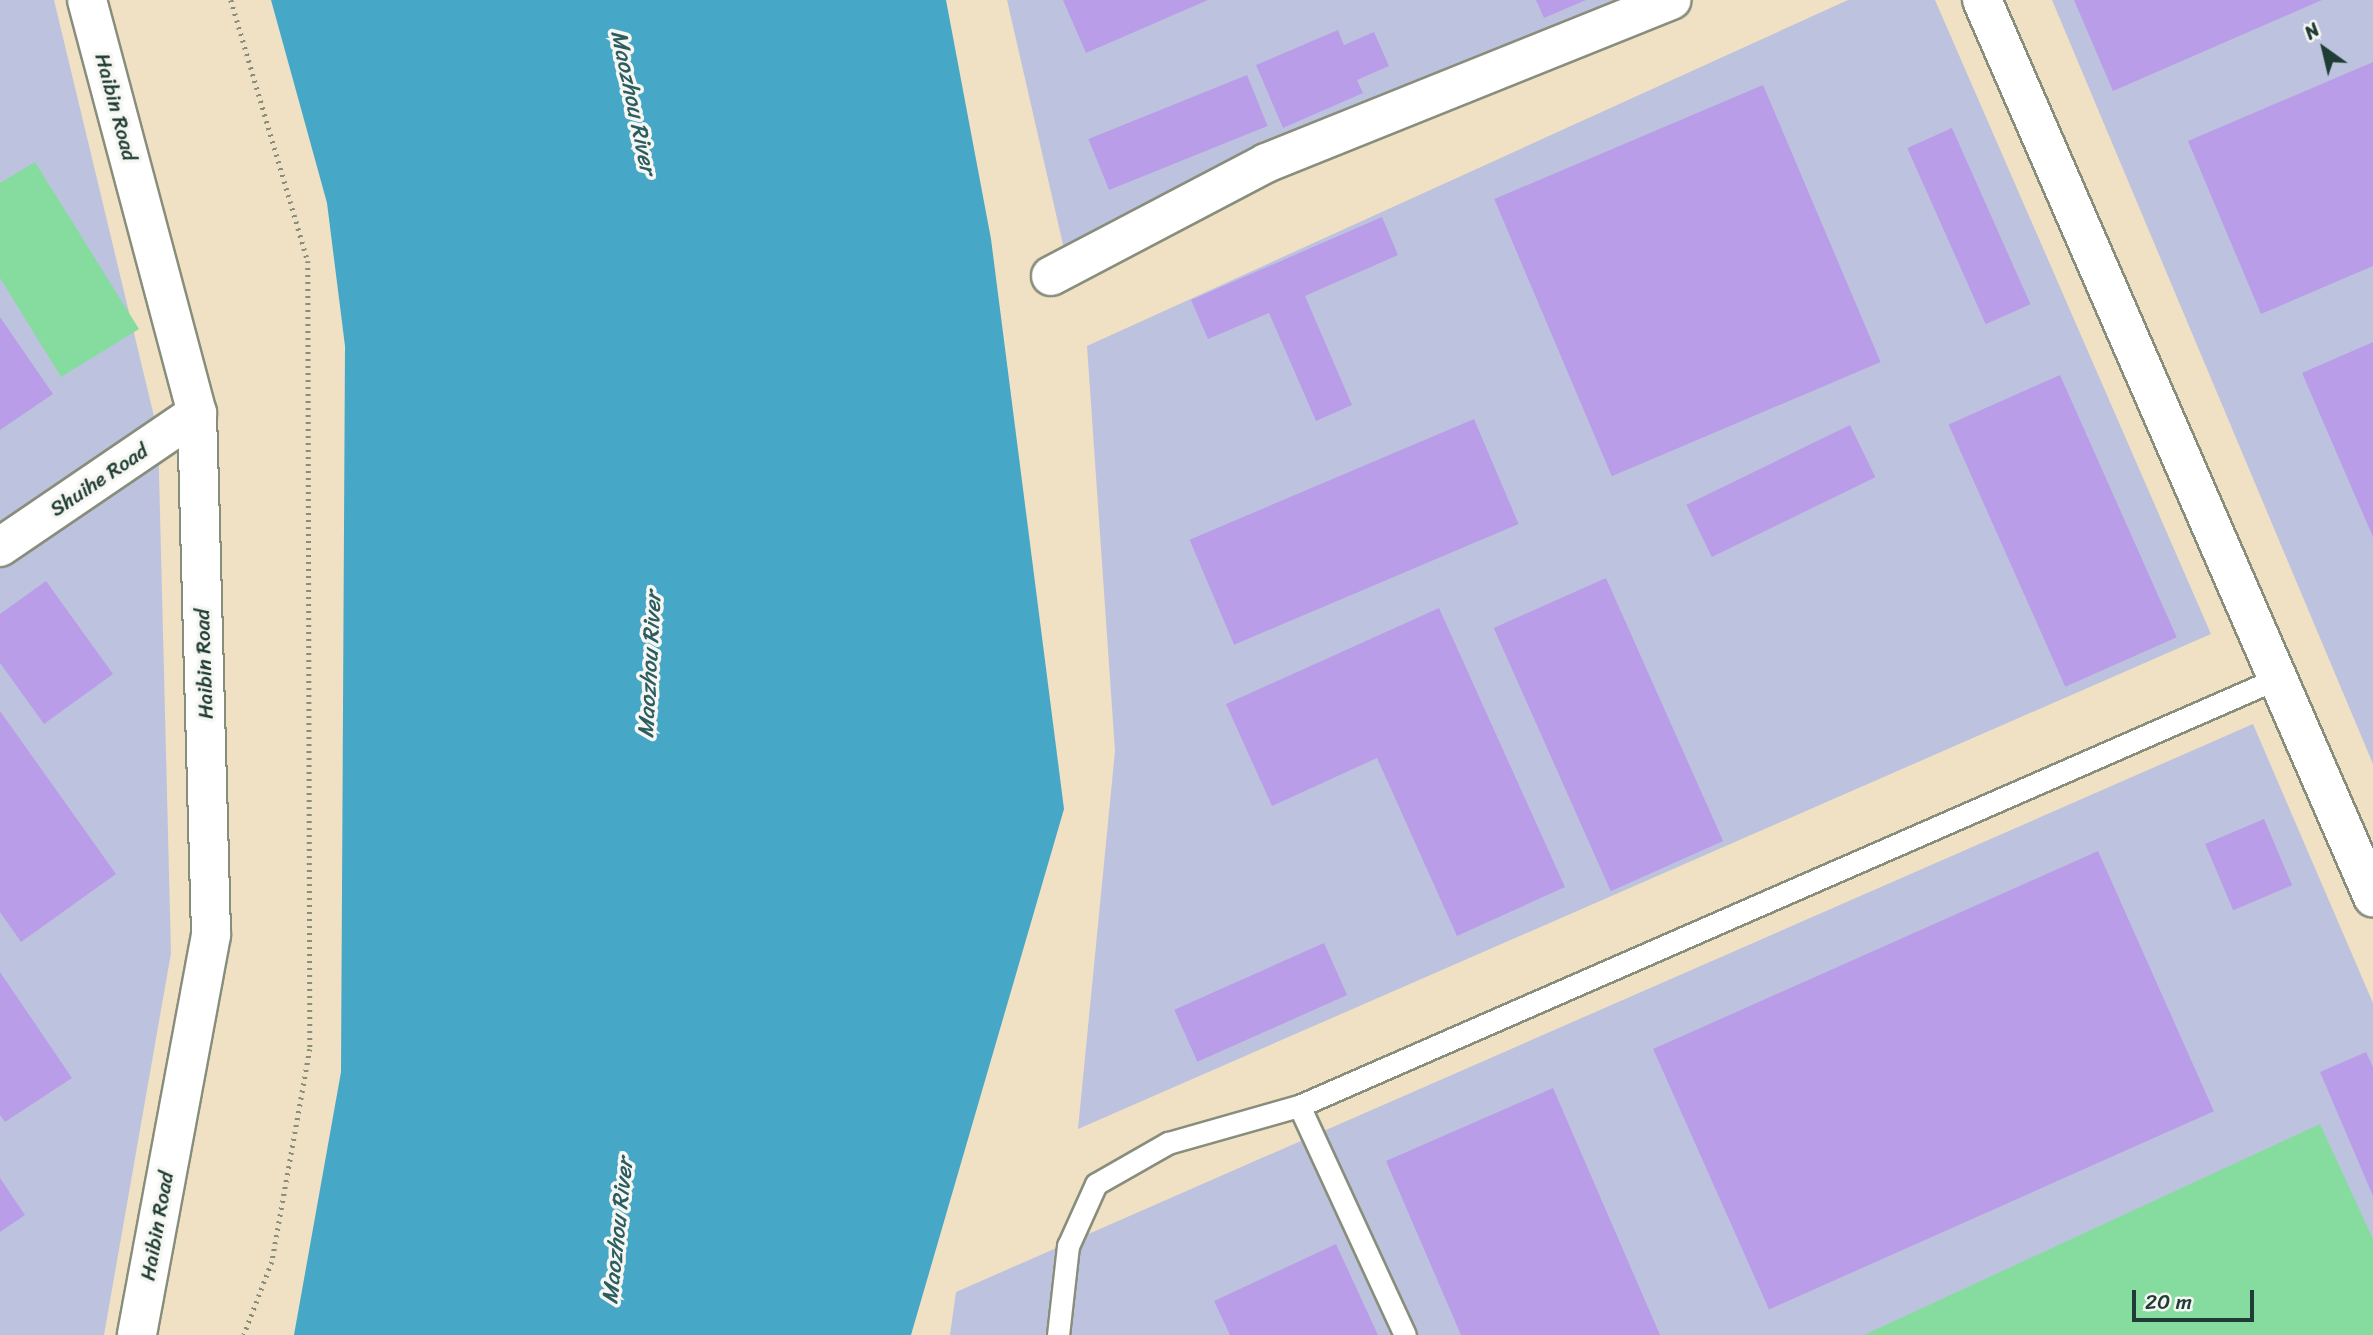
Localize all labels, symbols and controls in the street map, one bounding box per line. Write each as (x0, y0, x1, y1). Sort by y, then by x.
north arrow (2289, 14, 2359, 84)
text: N (2297, 14, 2327, 49)
water label: Maozhou River (604, 27, 662, 177)
street label: Haibin Road (90, 50, 142, 164)
street label: Shuihe Road (45, 438, 153, 522)
water label: Maozhou River (632, 591, 668, 739)
street label: Haibin Road (189, 608, 219, 720)
water label: Maozhou River (597, 1156, 639, 1306)
street label: Haibin Road (135, 1169, 179, 1283)
scale bar (2135, 1276, 2258, 1320)
text: 20 m (2145, 1283, 2192, 1321)

